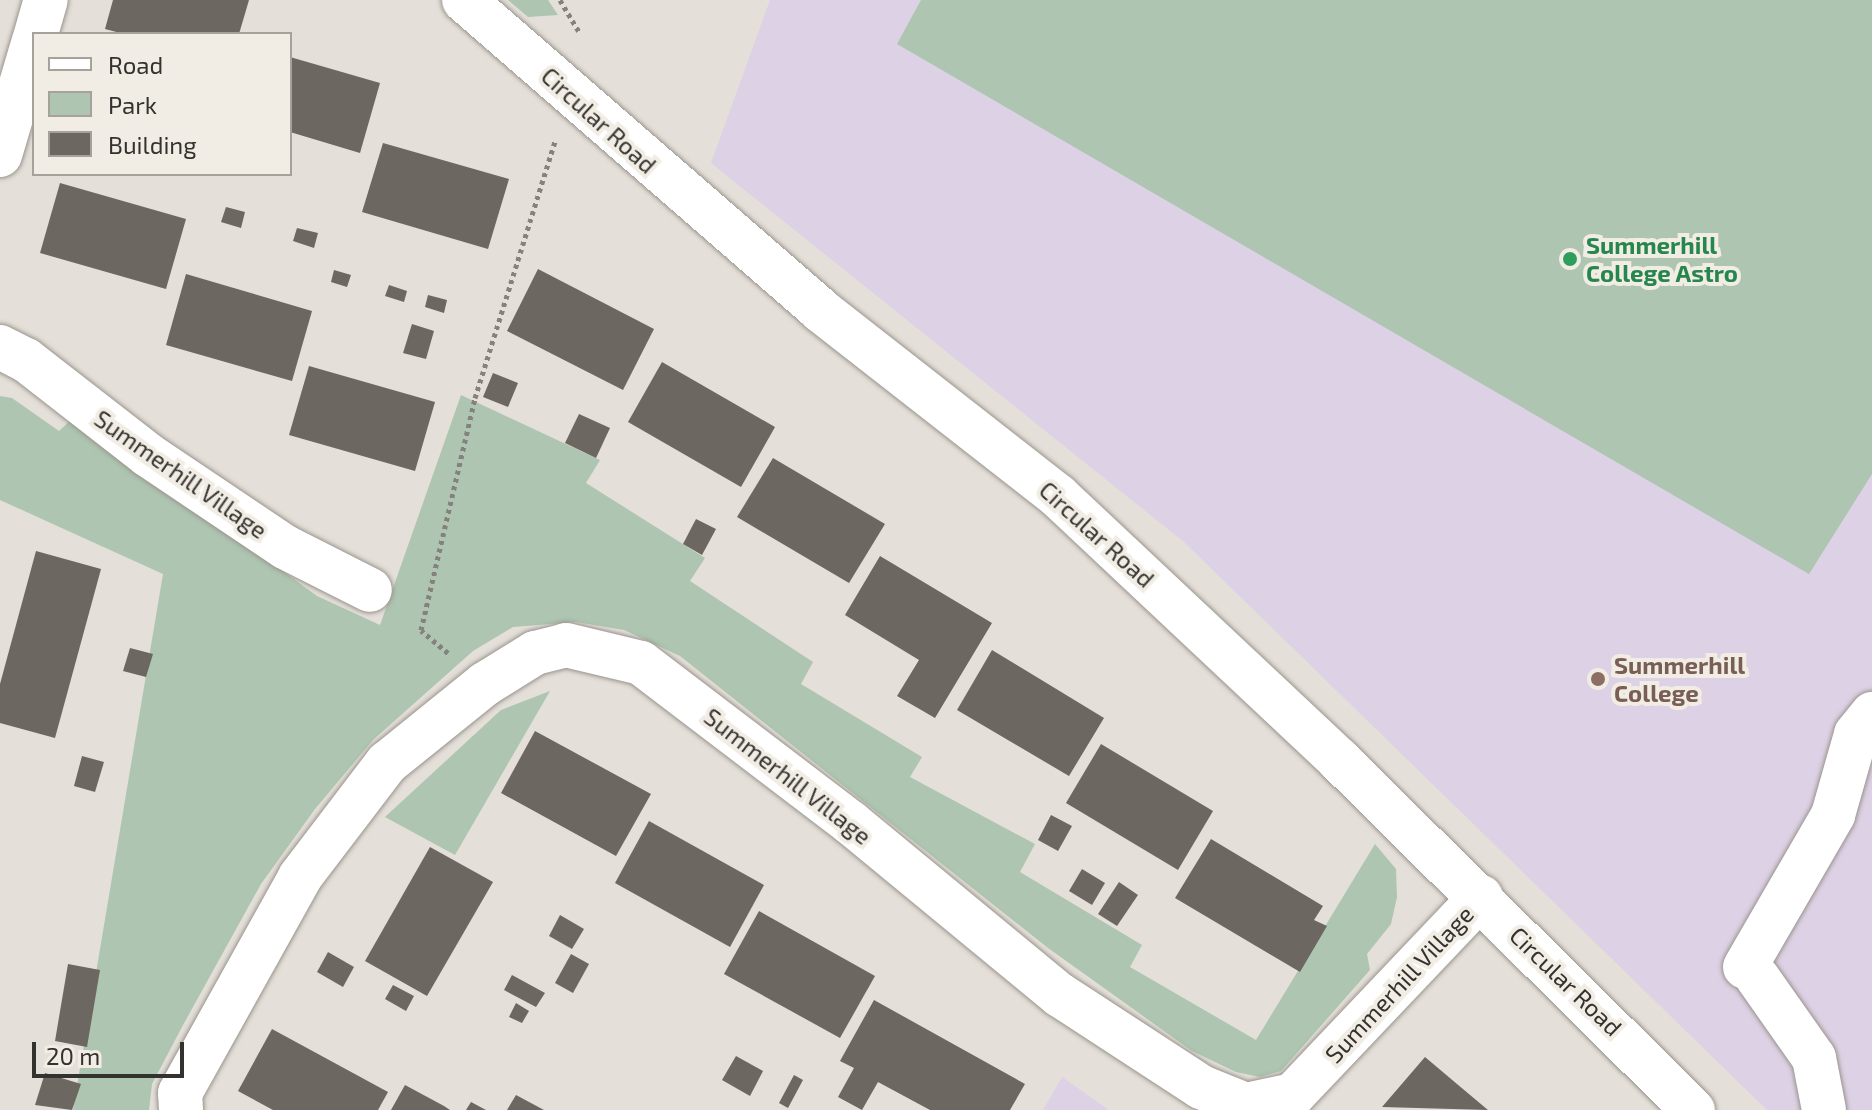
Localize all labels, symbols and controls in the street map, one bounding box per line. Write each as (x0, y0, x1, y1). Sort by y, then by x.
legend (32, 32, 292, 176)
text: Road (108, 50, 163, 79)
street label: Circular Road (536, 61, 662, 179)
text: Park (108, 90, 157, 119)
text: Building (108, 130, 197, 159)
place label: Summerhill College Astro (1586, 231, 1739, 287)
marker: Summerhill College Astro (1561, 250, 1579, 268)
street label: Summerhill Village (89, 403, 273, 545)
street label: Circular Road (1034, 475, 1160, 593)
place label: Summerhill College (1614, 651, 1745, 707)
marker: Summerhill College (1589, 670, 1607, 688)
street label: Summerhill Village (698, 701, 878, 851)
street label: Summerhill Village (1318, 899, 1480, 1069)
street label: Circular Road (1504, 920, 1628, 1042)
scale bar (36, 1026, 188, 1076)
text: 20 m (46, 1041, 100, 1070)

